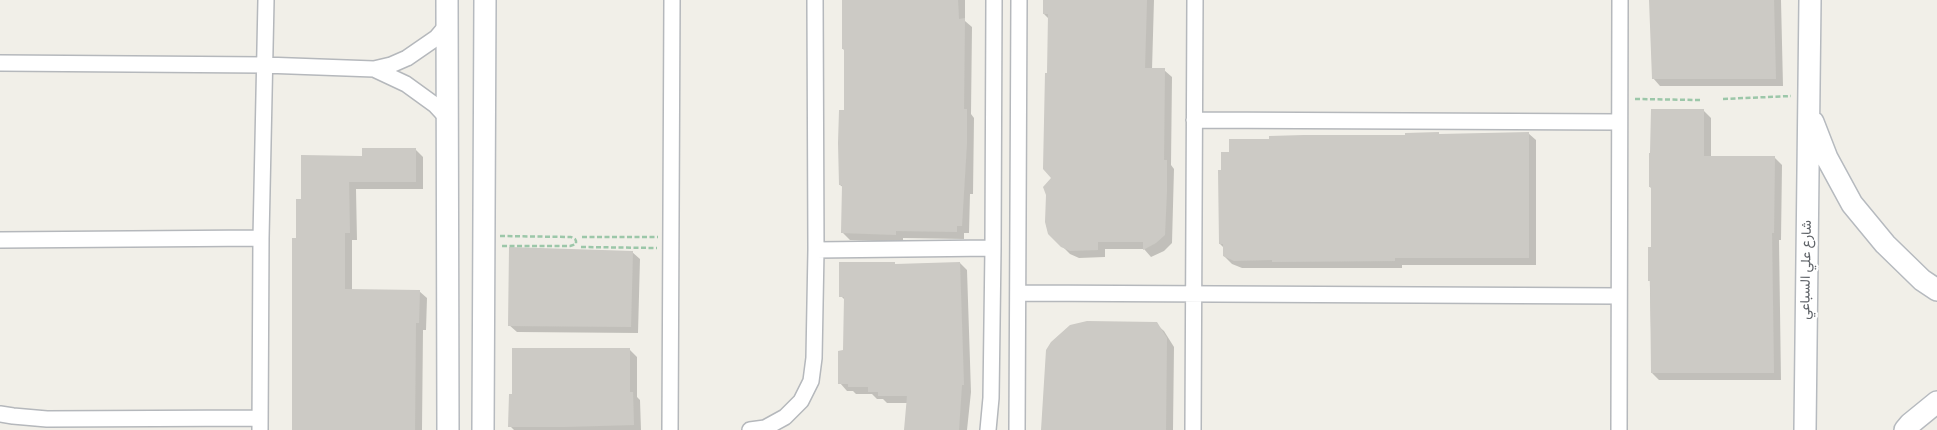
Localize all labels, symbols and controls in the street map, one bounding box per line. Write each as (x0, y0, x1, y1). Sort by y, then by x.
street label: شارع علي السباعي (1797, 220, 1815, 320)

